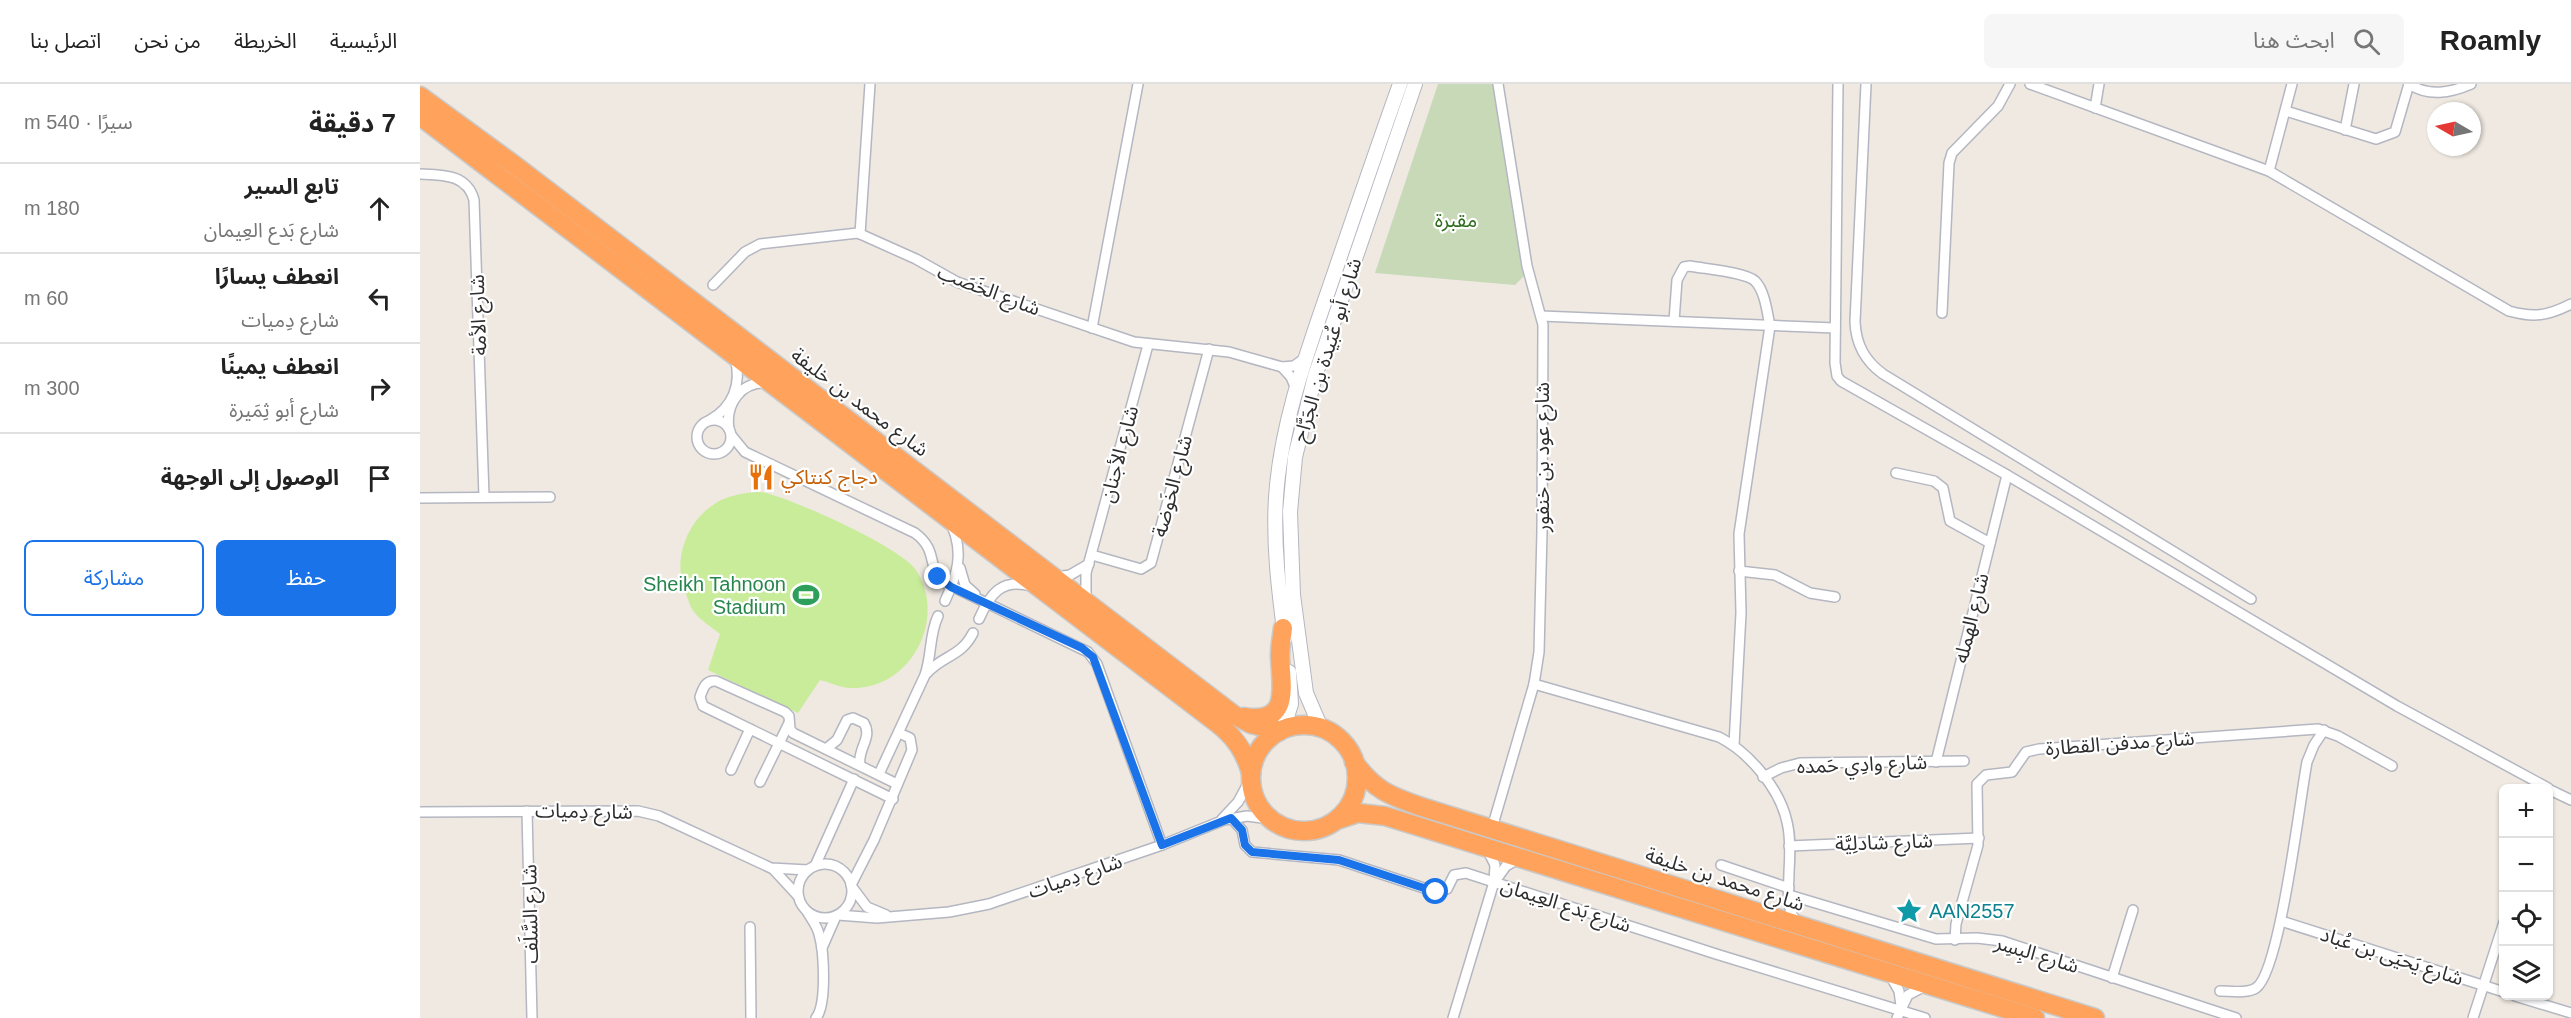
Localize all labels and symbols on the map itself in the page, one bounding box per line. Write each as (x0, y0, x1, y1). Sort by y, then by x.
north arrow (2427, 102, 2481, 156)
park label: مقبرة (1435, 209, 1477, 232)
street label: شارع أبو عُبَيدة بن الجَرَّاح (1288, 255, 1369, 446)
street label: شارع الخَصَب (933, 260, 1043, 323)
street label: شارع الأمة (466, 274, 494, 356)
street label: شارع محمد بن خليفة (785, 343, 933, 464)
street label: شارع عود بن خنفور (1531, 382, 1557, 533)
street label: شارع الأجنان (1096, 403, 1146, 506)
street label: شارع الخَوضة (1148, 433, 1200, 540)
restaurant icon: دجاج كنتاكي (746, 462, 776, 492)
place label: دجاج كنتاكي (781, 466, 878, 493)
route end (924, 563, 950, 589)
street label: شارع الهمله (1949, 571, 1997, 666)
place label: Sheikh Tahnoon Stadium (643, 573, 786, 618)
sports icon: Sheikh Tahnoon Stadium (791, 580, 821, 610)
street label: شارع مدفن القطارة (2045, 727, 2196, 763)
street label: شارع وادِي حَمده (1796, 751, 1928, 782)
street label: شارع دِميات (535, 799, 633, 827)
street label: شارع شادلِيَّة (1835, 829, 1933, 859)
street label: شارع محمد بن خليفة (1641, 843, 1807, 919)
street label: شارع دِميات (1025, 850, 1126, 906)
street label: شارع السَّلَف (516, 864, 546, 964)
street label: شارع بَدع العِيمان (1497, 874, 1634, 940)
route start (1422, 878, 1448, 904)
place icon: AAN2557 (1894, 896, 1924, 926)
place label: AAN2557 (1929, 900, 2015, 922)
street label: شارع يَحيَى بن عُباد (2317, 923, 2466, 993)
street label: شارع البِسِر (1990, 931, 2081, 981)

